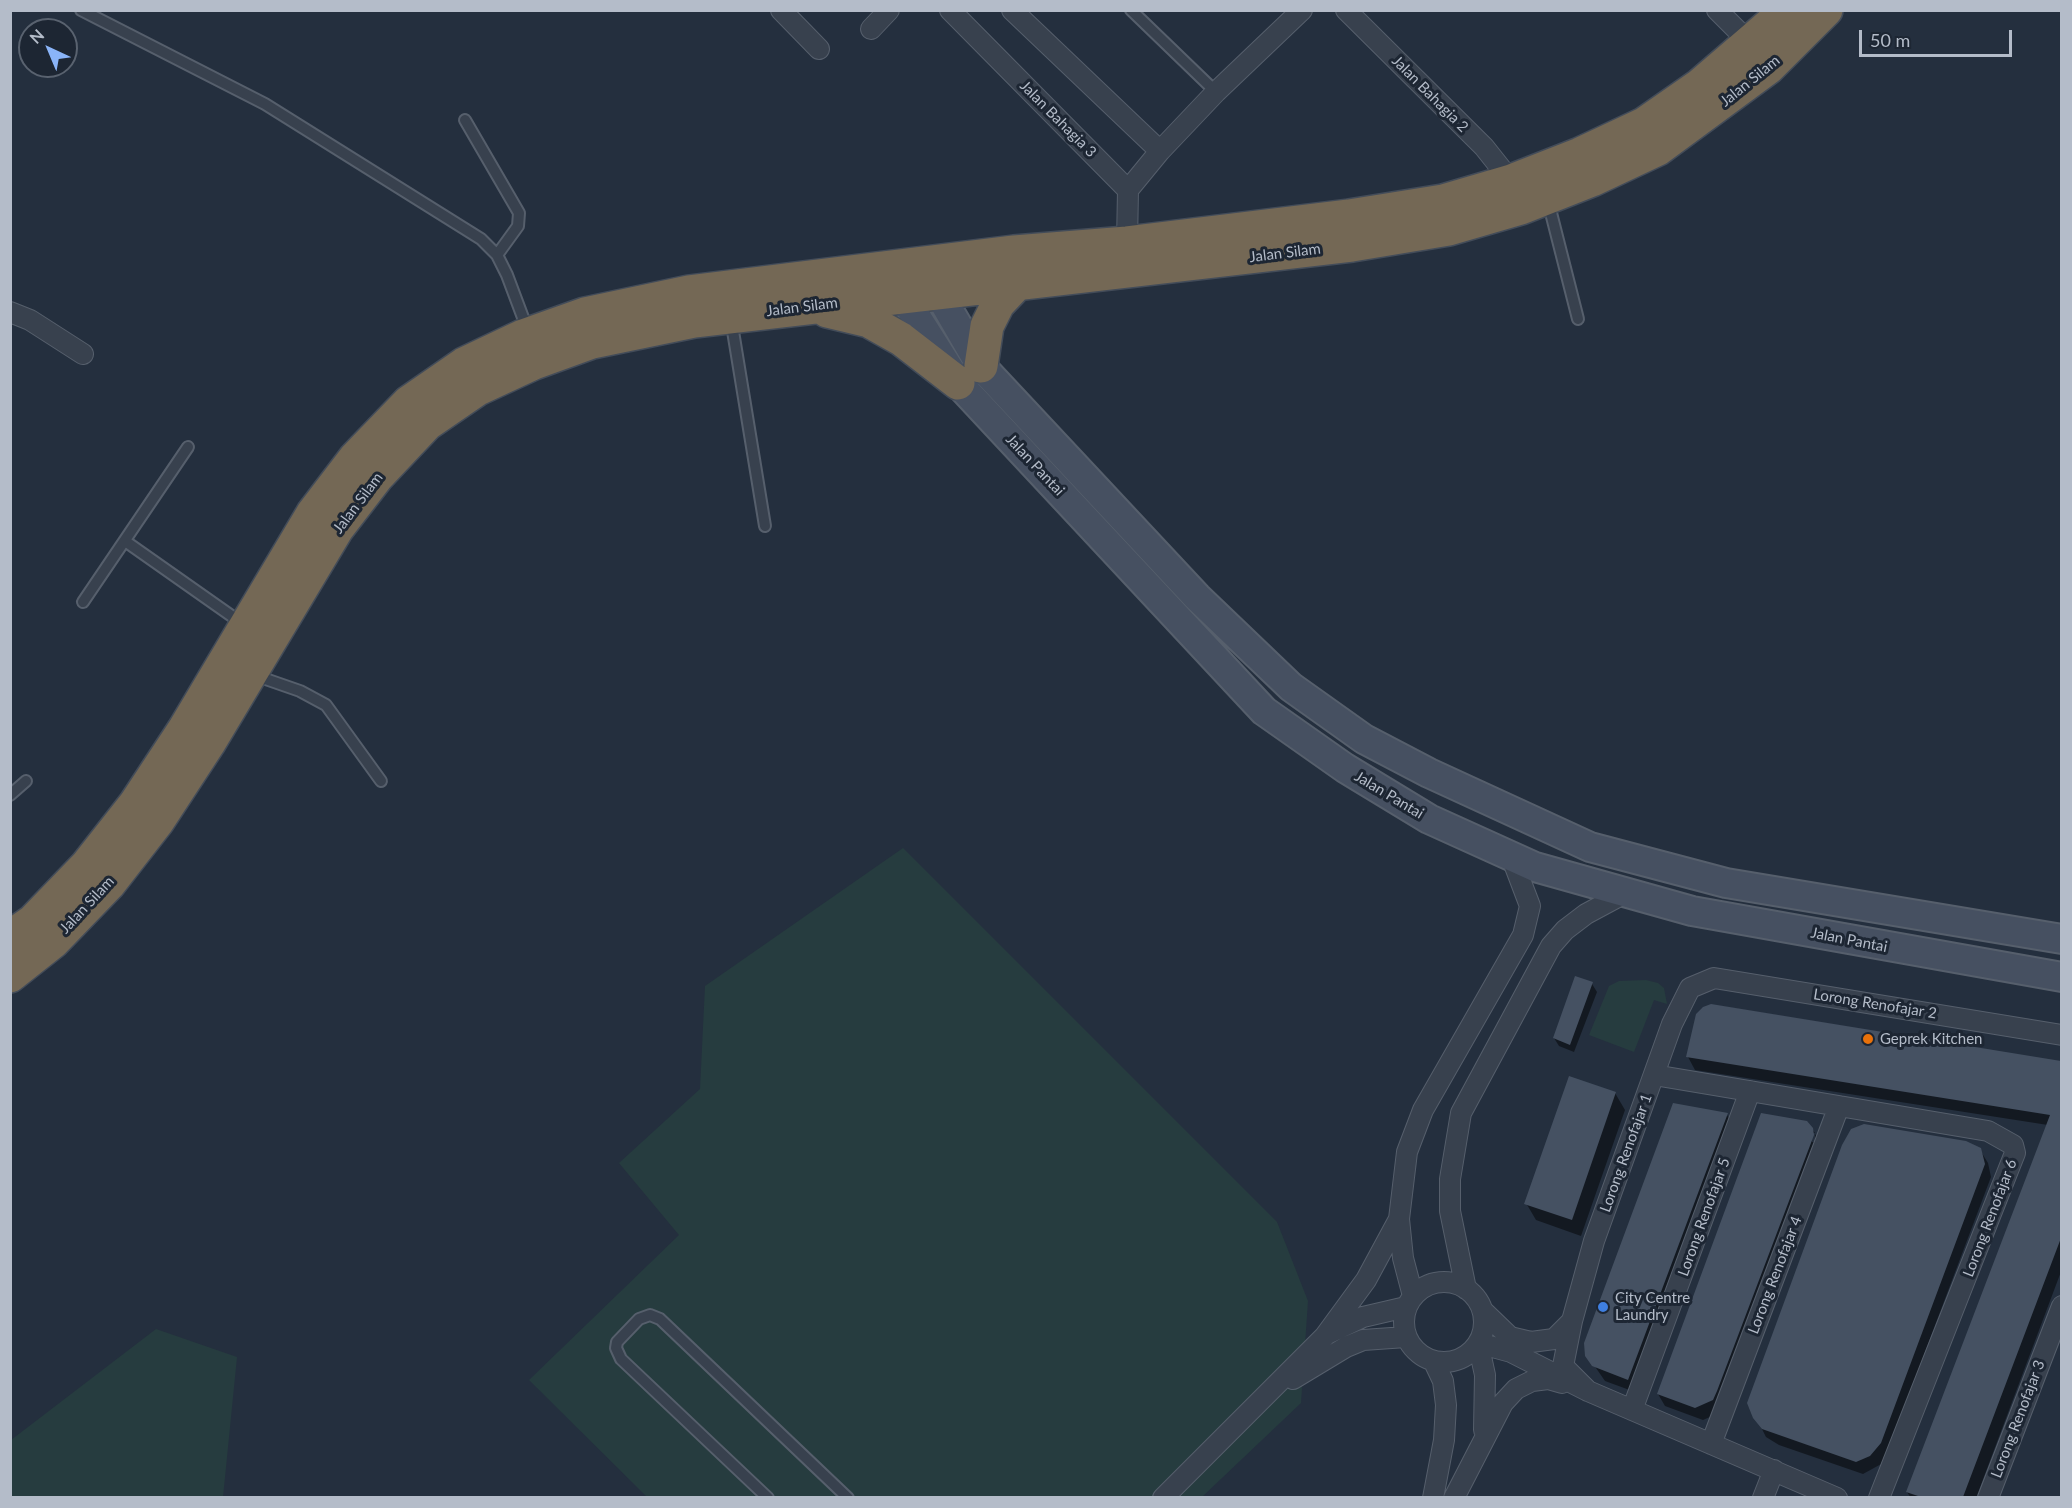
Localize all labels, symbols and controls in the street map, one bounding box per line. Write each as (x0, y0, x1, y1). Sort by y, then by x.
north arrow (18, 18, 78, 78)
scale bar (1862, 18, 2015, 56)
text: N (25, 25, 48, 47)
text: 50 m (1870, 29, 1910, 51)
street label: Jalan Silam (1716, 51, 1784, 111)
street label: Jalan Bahagia 2 (1388, 52, 1472, 136)
street label: Jalan Bahagia 3 (1016, 77, 1100, 161)
street label: Jalan Silam (1248, 240, 1322, 266)
street label: Jalan Silam (765, 294, 839, 320)
street label: Jalan Pantai (1002, 430, 1068, 500)
street label: Jalan Silam (329, 469, 387, 537)
street label: Jalan Pantai (1351, 767, 1427, 823)
street label: Jalan Silam (56, 873, 118, 937)
street label: Jalan Pantai (1809, 924, 1889, 956)
street label: Lorong Renofajar 2 (1812, 985, 1938, 1023)
place label: Geprek Kitchen (1880, 1030, 1982, 1048)
marker: Geprek Kitchen (1861, 1032, 1875, 1046)
street label: Lorong Renofajar 1 (1596, 1091, 1656, 1215)
street label: Lorong Renofajar 5 (1674, 1155, 1734, 1279)
street label: Lorong Renofajar 6 (1959, 1157, 2021, 1279)
street label: Lorong Renofajar 4 (1744, 1214, 1806, 1336)
place label: City Centre Laundry (1615, 1289, 1690, 1324)
marker: City Centre Laundry (1596, 1300, 1610, 1314)
street label: Lorong Renofajar 3 (1987, 1358, 2049, 1480)

